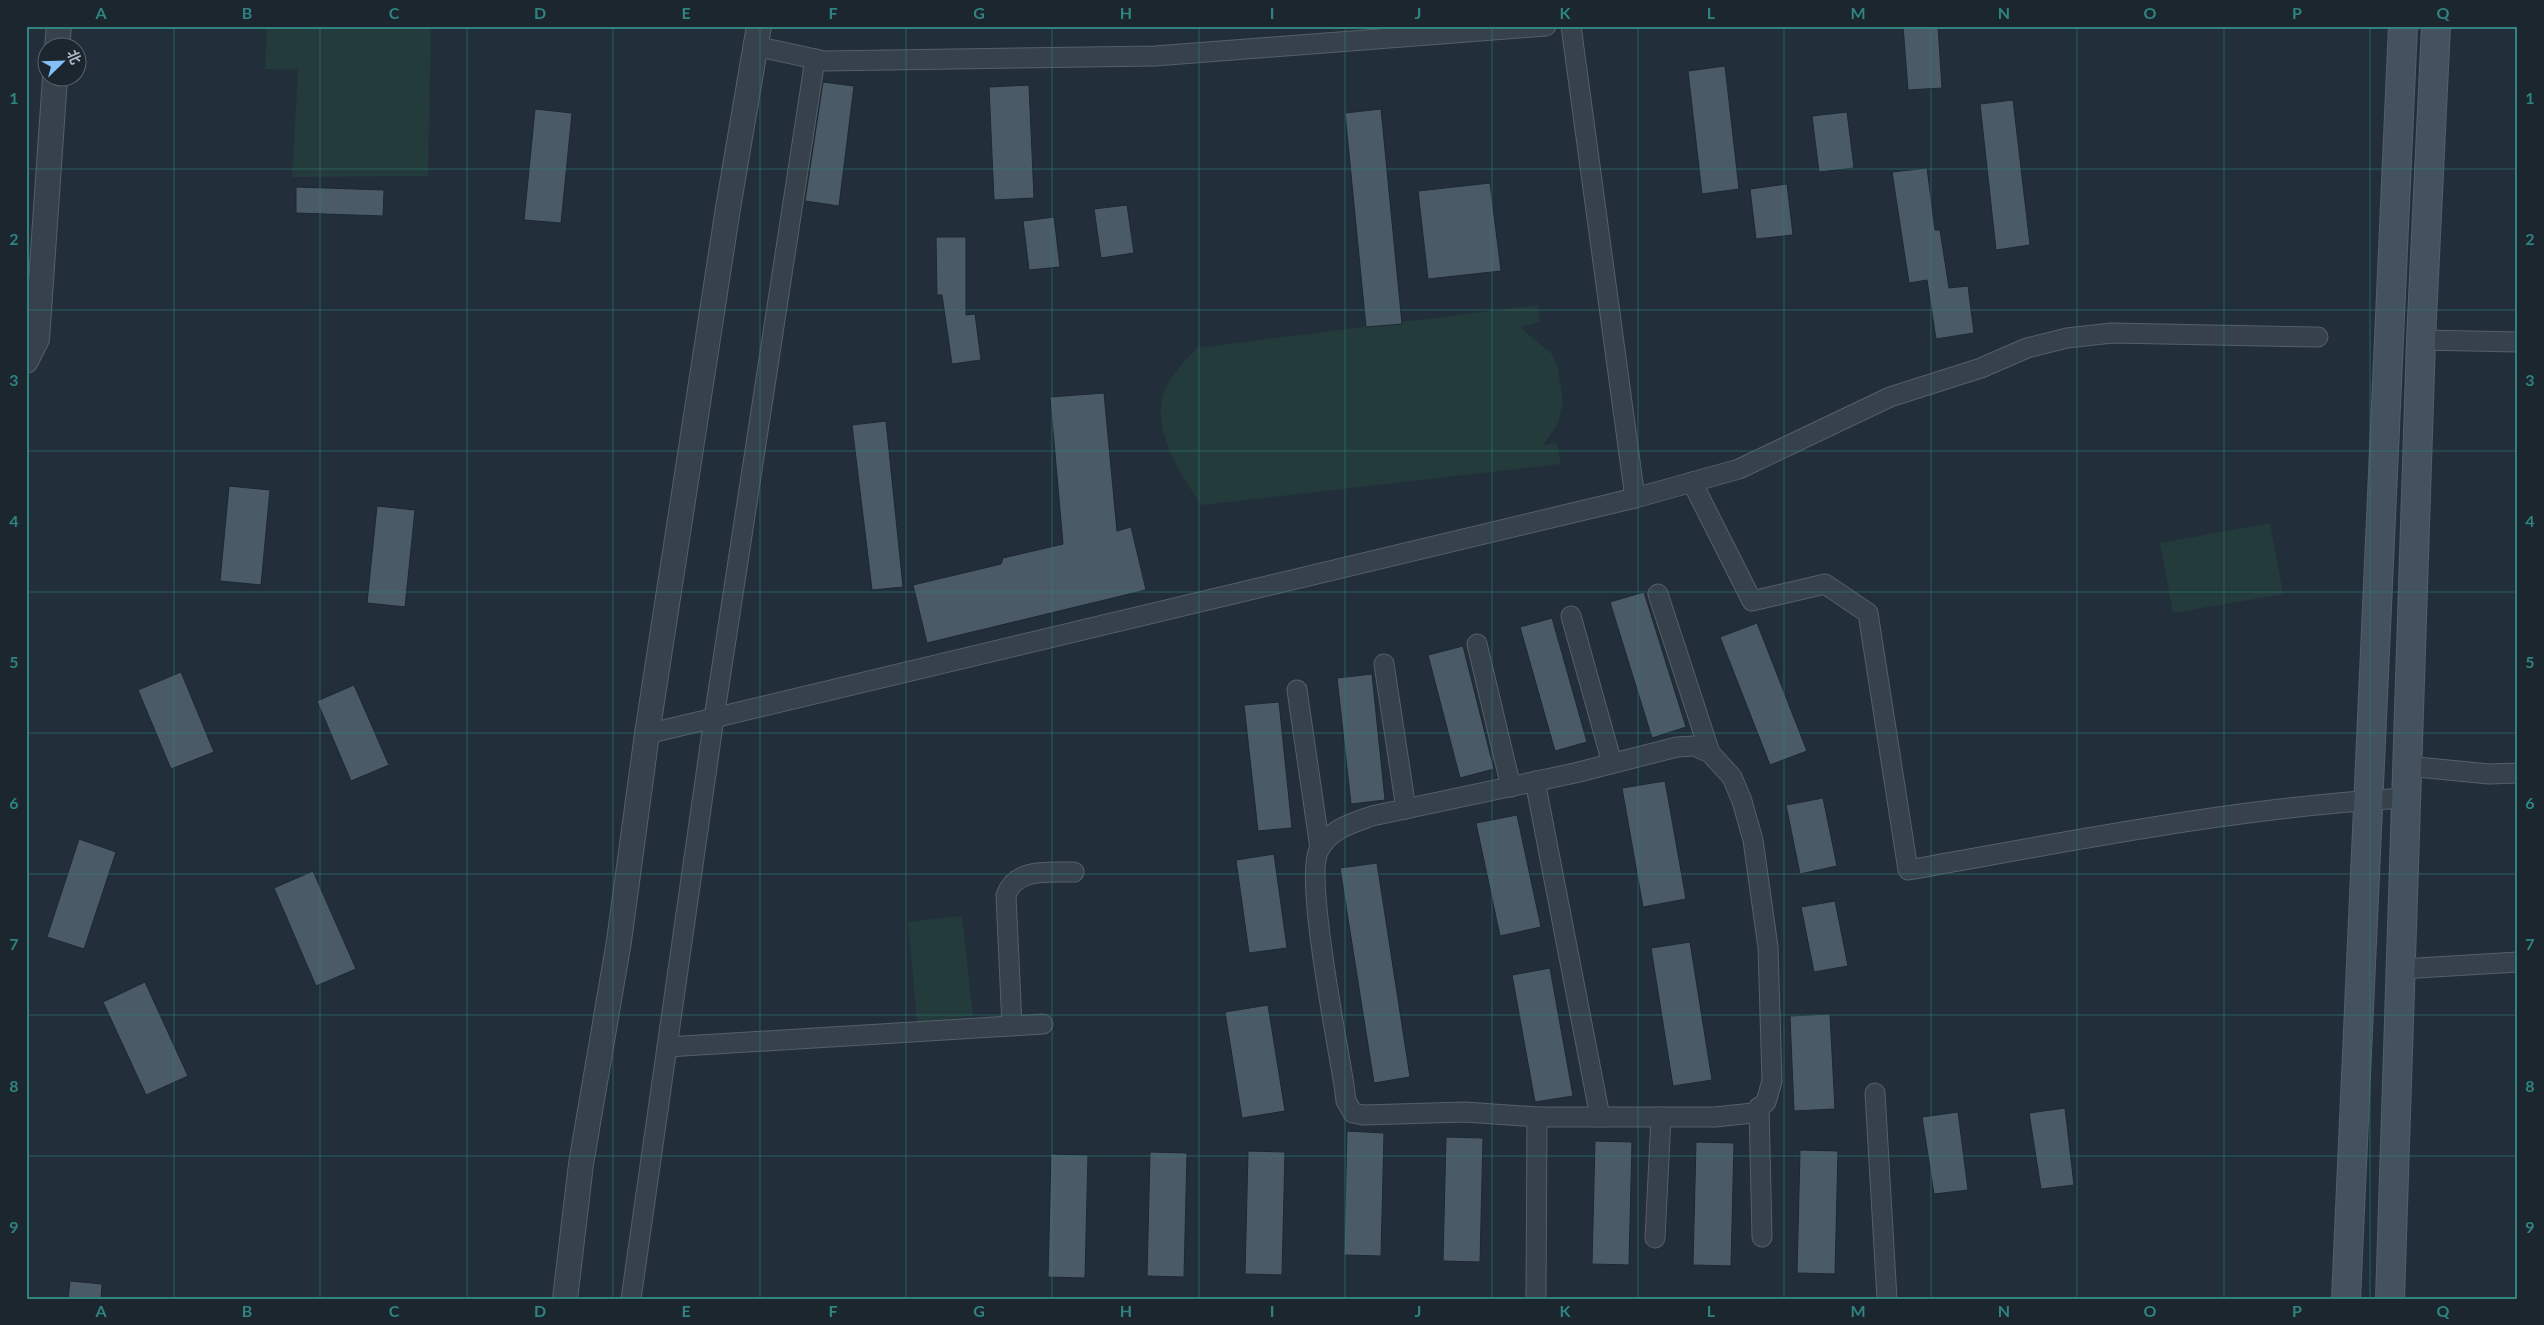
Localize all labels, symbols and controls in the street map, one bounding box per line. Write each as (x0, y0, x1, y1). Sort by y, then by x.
text: A (94, 3, 107, 22)
text: B (242, 3, 252, 22)
text: C (389, 3, 400, 22)
text: D (534, 3, 546, 22)
text: E (681, 3, 691, 22)
text: F (828, 3, 838, 22)
text: G (973, 3, 985, 22)
text: H (1120, 3, 1132, 22)
text: I (1270, 3, 1274, 22)
text: J (1415, 3, 1421, 22)
text: K (1560, 3, 1572, 22)
text: L (1707, 3, 1716, 22)
text: M (1850, 3, 1866, 22)
text: N (1998, 3, 2010, 22)
text: O (2144, 3, 2157, 22)
text: P (2292, 3, 2302, 22)
text: Q (2437, 3, 2450, 22)
north arrow (38, 38, 88, 88)
text: 北 (64, 47, 85, 66)
text: 1 (9, 88, 19, 107)
text: 1 (2525, 88, 2535, 107)
text: 2 (9, 229, 19, 248)
text: 2 (2525, 229, 2535, 248)
text: 3 (9, 370, 19, 389)
text: 3 (2525, 370, 2535, 389)
text: 4 (9, 511, 19, 530)
text: 4 (2525, 511, 2535, 530)
text: 5 (9, 652, 19, 671)
text: 5 (2525, 652, 2535, 671)
text: 6 (9, 793, 19, 812)
text: 6 (2525, 793, 2535, 812)
text: 7 (9, 934, 19, 953)
text: 7 (2525, 934, 2535, 953)
text: 8 (9, 1076, 19, 1095)
text: 8 (2525, 1076, 2535, 1095)
text: 9 (9, 1217, 19, 1236)
text: 9 (2525, 1217, 2535, 1236)
text: A (94, 1301, 107, 1320)
text: B (242, 1301, 252, 1320)
text: C (389, 1301, 400, 1320)
text: D (534, 1301, 546, 1320)
text: E (681, 1301, 691, 1320)
text: F (828, 1301, 838, 1320)
text: G (973, 1301, 985, 1320)
text: H (1120, 1301, 1132, 1320)
text: I (1270, 1301, 1274, 1320)
text: J (1415, 1301, 1421, 1320)
text: K (1560, 1301, 1572, 1320)
text: L (1707, 1301, 1716, 1320)
text: M (1850, 1301, 1866, 1320)
text: N (1998, 1301, 2010, 1320)
text: O (2144, 1301, 2157, 1320)
text: P (2292, 1301, 2302, 1320)
text: Q (2437, 1301, 2450, 1320)

